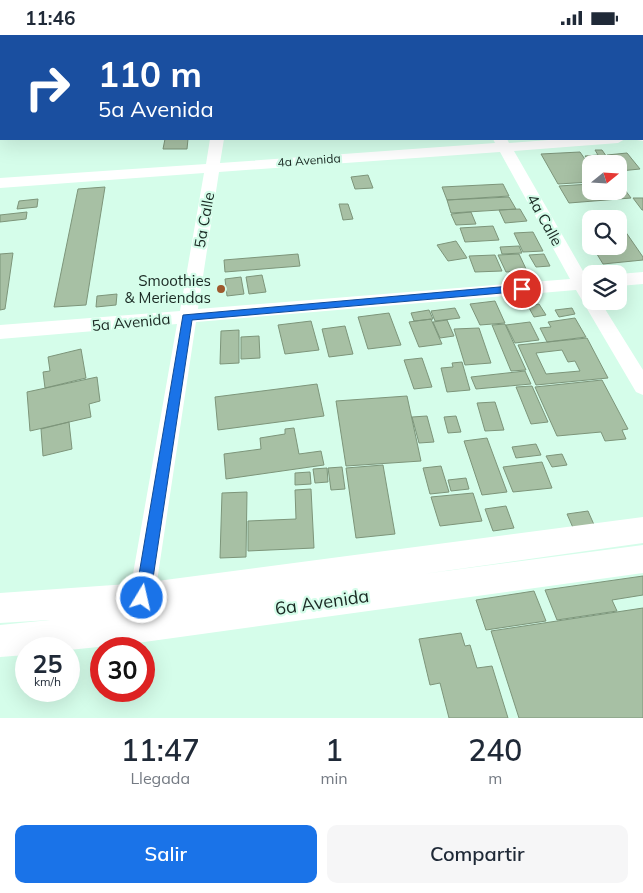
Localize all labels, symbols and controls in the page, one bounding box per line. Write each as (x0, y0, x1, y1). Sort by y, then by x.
text: 11:46 (25, 6, 75, 30)
text: 110 m (98, 52, 202, 96)
icon: right (15, 55, 80, 120)
text: 5a Avenida (98, 95, 214, 123)
street label: 4a Avenida (277, 150, 341, 170)
north arrow (582, 155, 628, 200)
map controls (582, 155, 627, 310)
street label: 5a Calle (190, 191, 218, 249)
street label: 4a Calle (523, 191, 567, 249)
button: search (582, 210, 627, 255)
button: layers (582, 265, 627, 310)
pin (501, 268, 543, 310)
place label: Smoothies & Meriendas (125, 271, 211, 307)
icon: arrive (508, 275, 536, 303)
marker: Smoothies & Meriendas (215, 283, 227, 295)
street label: 5a Avenida (91, 309, 171, 335)
position arrow (115, 571, 167, 623)
street label: 6a Avenida (274, 584, 370, 620)
speed limit sign: 30 (90, 637, 155, 702)
text: 25 (32, 648, 63, 679)
text: km/h (34, 674, 61, 689)
text: 11:47 (121, 731, 200, 769)
text: 1 (325, 731, 343, 769)
text: 240 (468, 731, 522, 769)
text: Llegada (130, 768, 190, 788)
text: min (320, 768, 348, 788)
text: m (488, 768, 502, 788)
button: Salir (15, 825, 317, 883)
button: Compartir (327, 825, 628, 883)

